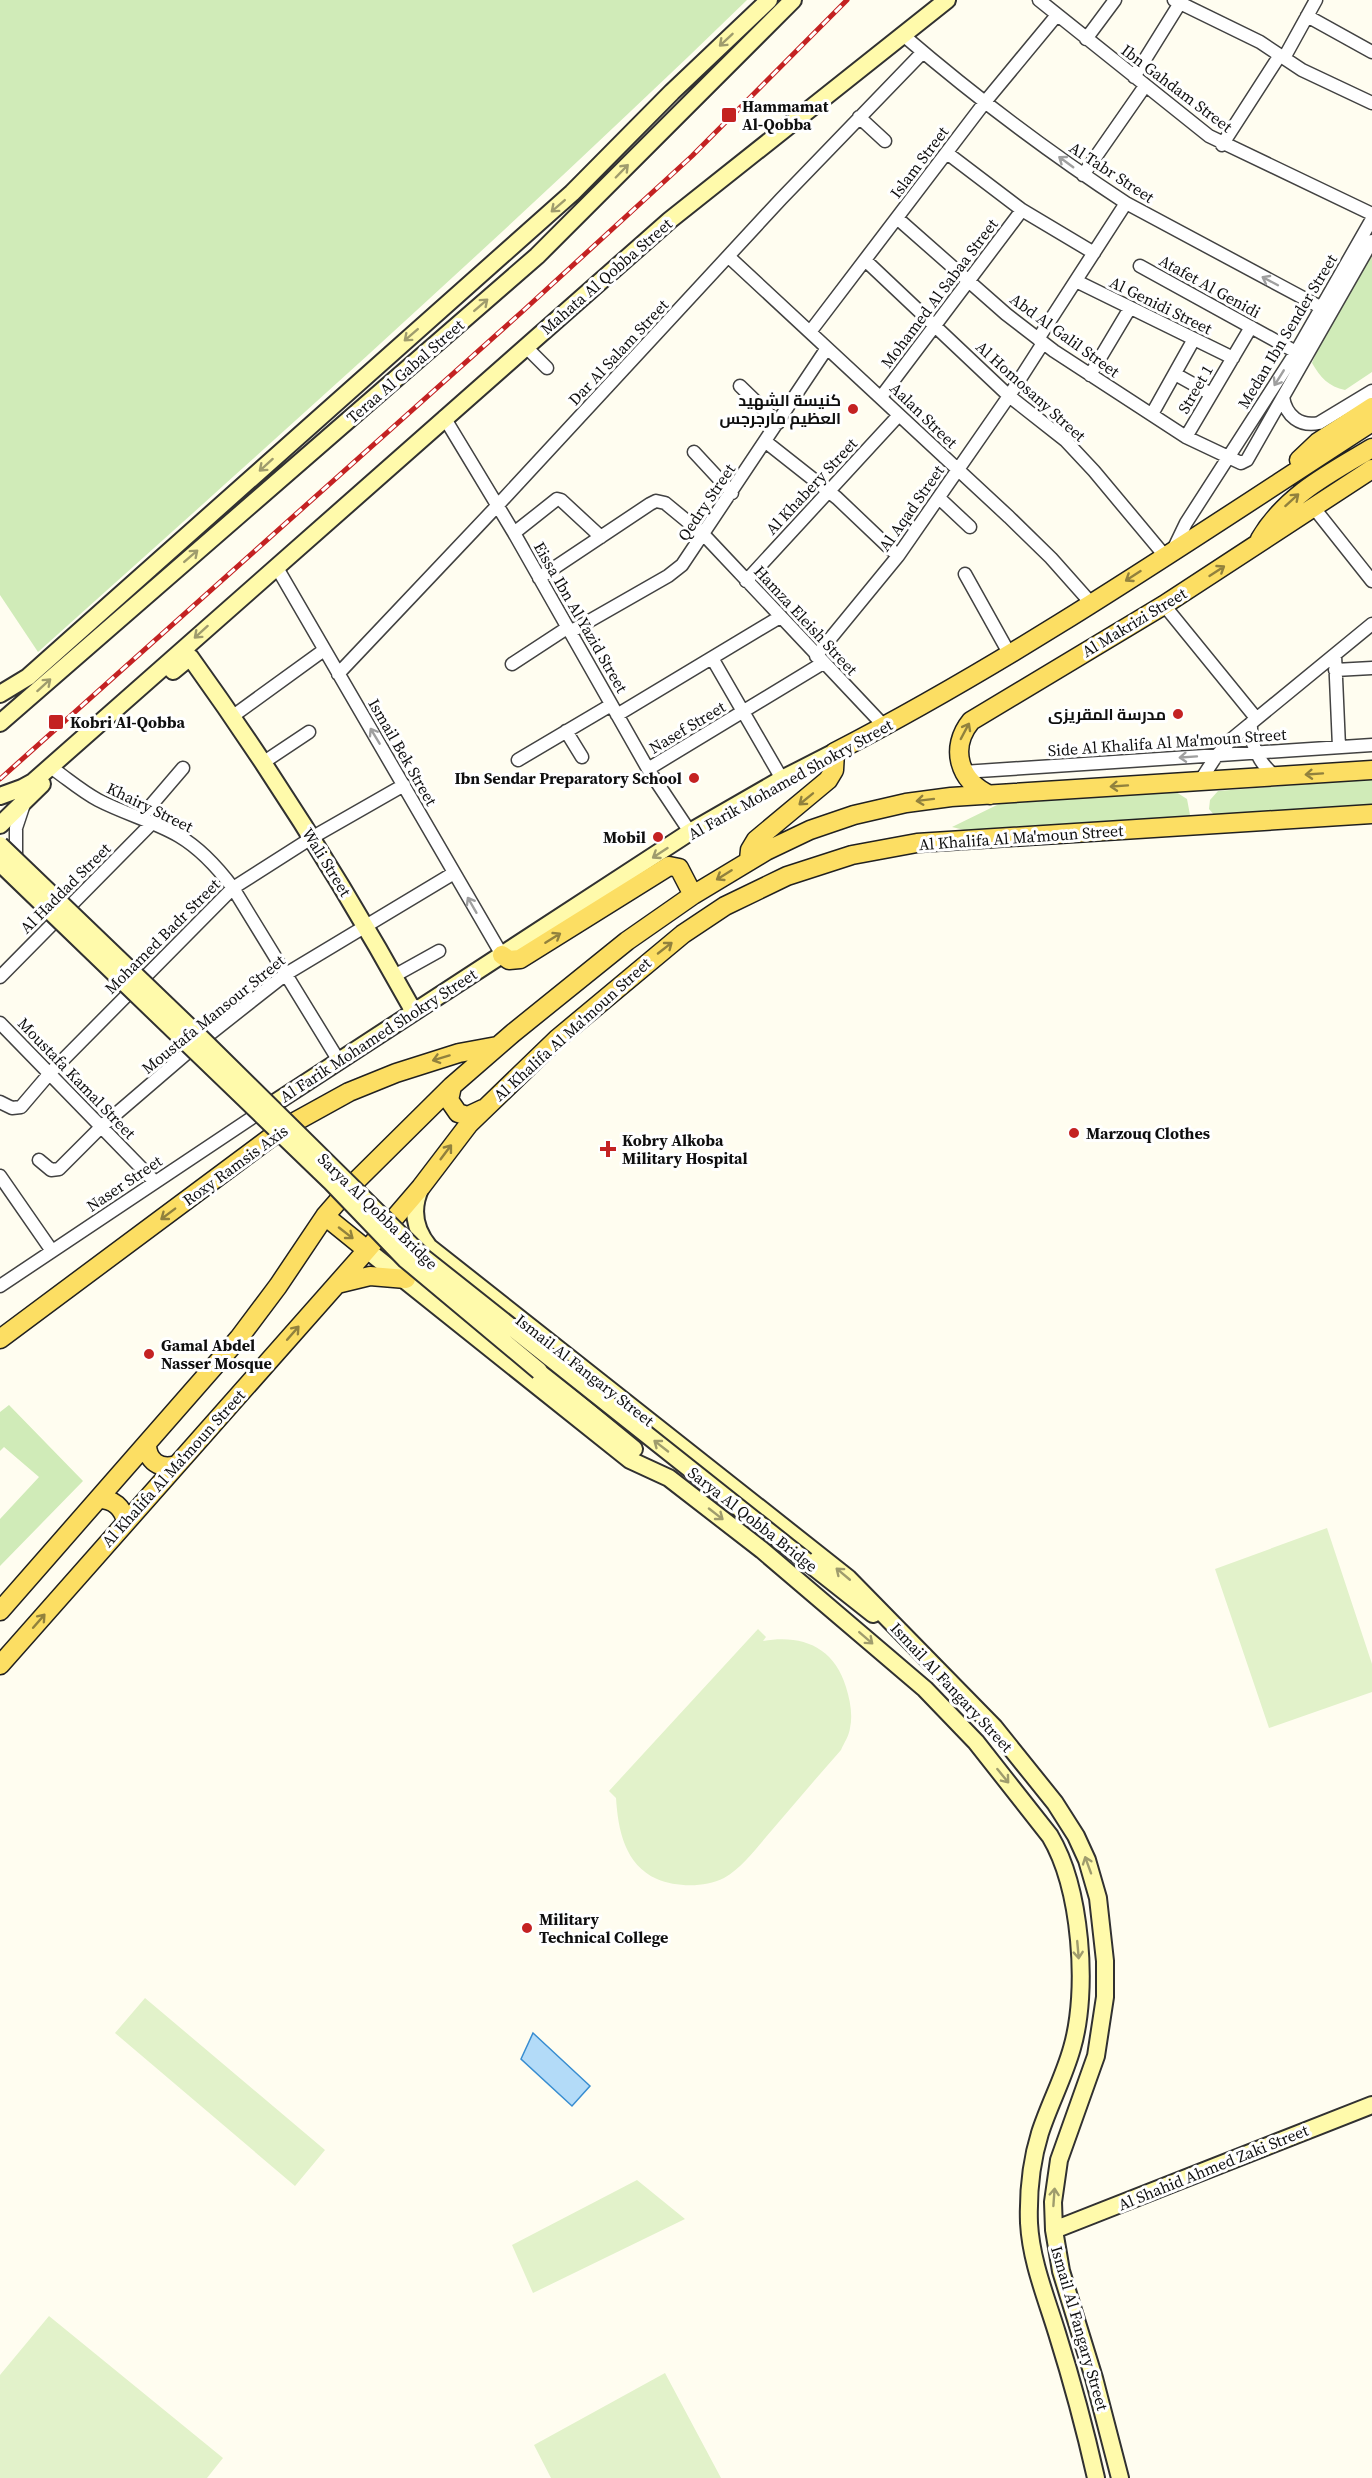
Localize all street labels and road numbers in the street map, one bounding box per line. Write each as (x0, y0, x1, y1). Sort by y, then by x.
street label: Ibn Gahdam Street (1117, 39, 1238, 138)
street label: Islam Street (885, 121, 954, 202)
street label: Al Tabr Street (1065, 136, 1159, 208)
street label: Mahata Al Qobba Street (536, 212, 677, 339)
street label: Mohamed Al Sabaa Street (875, 213, 1003, 372)
street label: Atafet Al Genidi (1155, 249, 1265, 323)
street label: Medan Ibn Sender Street (1232, 249, 1342, 412)
street label: Al Genidi Street (1106, 271, 1217, 340)
street label: Abd Al Galil Street (1006, 288, 1125, 383)
street label: Dar Al Salam Street (563, 294, 673, 410)
street label: Teraa Al Gabal Street (342, 313, 469, 428)
street label: Al Homosany Street (971, 336, 1091, 447)
street label: Street 1 (1172, 361, 1218, 417)
street label: Aalan Street (885, 377, 963, 453)
street label: Al Khabery Street (760, 432, 862, 539)
street label: Qedry Street (672, 458, 740, 545)
street label: Al Aqad Street (873, 460, 949, 555)
street label: Eissa Ibn Al Yazid Street (529, 538, 634, 697)
street label: Hamza Eleish Street (749, 560, 863, 680)
street label: Al Makrizi Street (1077, 582, 1191, 662)
street label: Ismail Bek Street (363, 694, 443, 810)
street label: Nasef Street (645, 695, 730, 758)
street label: Al Farik Mohamed Shokry Street (684, 713, 897, 845)
street label: Side Al Khalifa Al Ma'moun Street (1047, 723, 1288, 761)
street label: Khairy Street (103, 777, 198, 838)
street label: Al Khalifa Al Ma'moun Street (918, 819, 1125, 855)
street label: Wali Street (297, 824, 357, 901)
street label: Al Haddad Street (15, 837, 116, 938)
street label: Mohamed Badr Street (99, 873, 225, 999)
street label: Moustafa Mansour Street (137, 949, 290, 1079)
street label: Al Khalifa Al Ma'moun Street (488, 952, 656, 1106)
street label: Al Farik Mohamed Shokry Street (275, 962, 481, 1107)
street label: Moustafa Kamal Street (13, 1012, 141, 1144)
street label: Roxy Ramsis Axis (178, 1119, 292, 1211)
street label: Sarya Al Qobba Bridge (313, 1148, 443, 1274)
street label: Naser Street (82, 1149, 167, 1216)
street label: Ismail Al Fangary Street (511, 1309, 659, 1432)
street label: Al Khalifa Al Ma'moun Street (96, 1384, 250, 1552)
street label: Sarya Al Qobba Bridge (684, 1461, 822, 1577)
street label: Ismail Al Fangary Street (886, 1617, 1019, 1757)
street label: Al Shahid Ahmed Zaki Street (1115, 2118, 1312, 2215)
street label: Ismail Al Fangary Street (1046, 2243, 1114, 2414)

